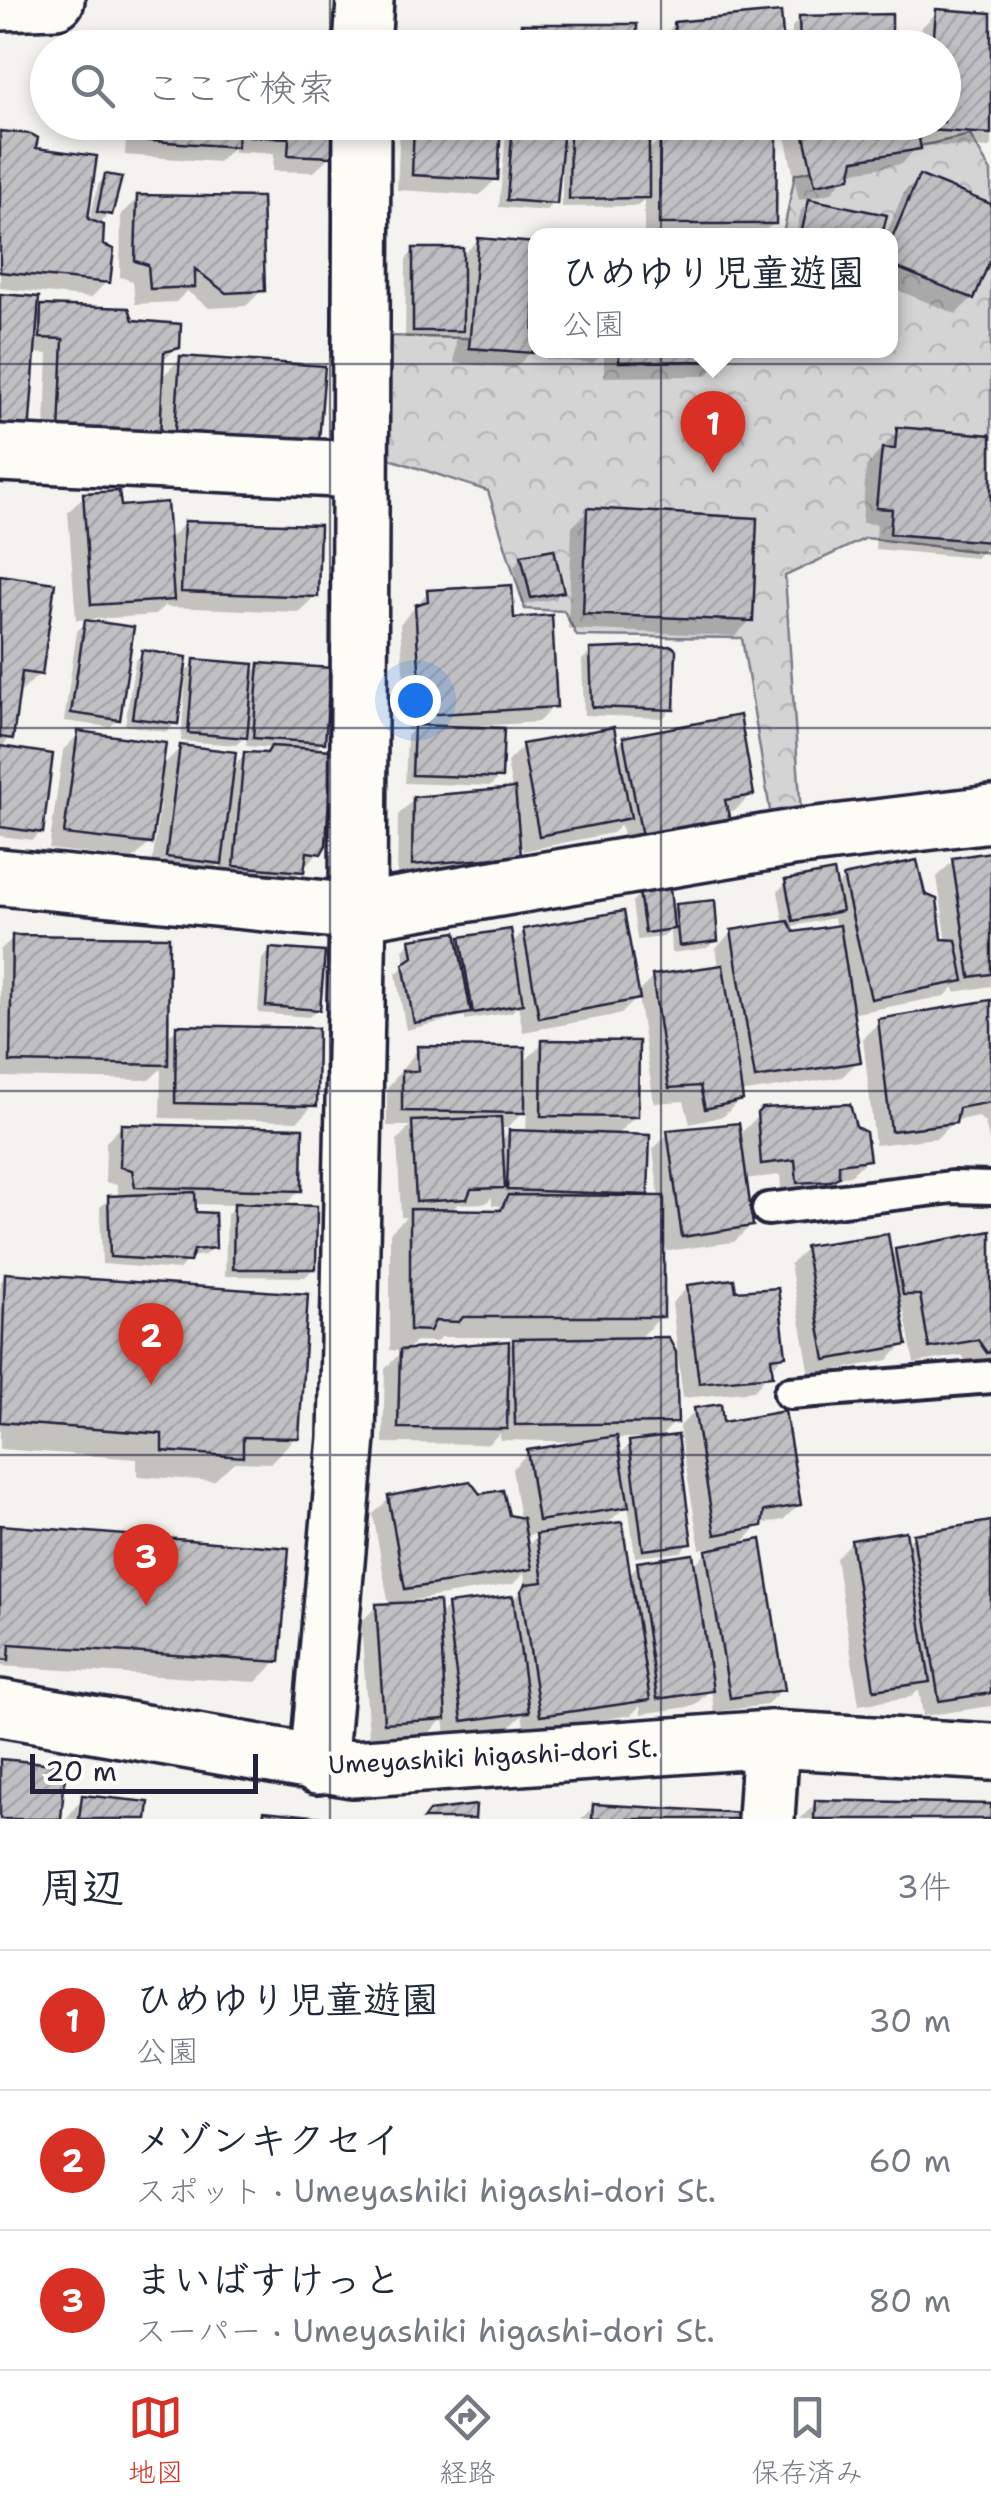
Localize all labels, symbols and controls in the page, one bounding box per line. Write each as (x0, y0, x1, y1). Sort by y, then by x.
search box (30, 30, 961, 140)
icon: search (65, 58, 120, 113)
text: ここで検索 (145, 62, 335, 113)
popup (528, 228, 898, 358)
text: ひめゆり児童遊園 (561, 247, 865, 298)
text: 公園 (561, 302, 625, 345)
pin: 1 (680, 390, 746, 473)
your location (390, 675, 441, 726)
pin: 2 (118, 1302, 184, 1385)
pin: 3 (114, 1524, 178, 1606)
street label: Umeyashiki higashi-dori St. (327, 1730, 659, 1782)
scale bar (30, 1749, 258, 1794)
text: 20 m (45, 1752, 117, 1790)
text: 周辺 (40, 1859, 124, 1915)
text: 3件 (897, 1865, 951, 1908)
text: ひめゆり児童遊園 (135, 1974, 439, 2025)
text: 1 (65, 1999, 80, 2042)
text: 30 m (868, 1999, 951, 2042)
text: 公園 (135, 2029, 199, 2072)
text: メゾンキクセイ (135, 2114, 401, 2165)
text: 2 (61, 2139, 84, 2182)
text: 60 m (869, 2139, 951, 2182)
text: スポット · Umeyashiki higashi-dori St. (135, 2169, 716, 2212)
text: まいばすけっと (135, 2254, 401, 2305)
text: 3 (61, 2279, 84, 2322)
text: 80 m (868, 2279, 951, 2322)
text: スーパー · Umeyashiki higashi-dori St. (135, 2309, 715, 2352)
tab: 地図 (128, 2390, 184, 2491)
tab: 経路 (439, 2390, 495, 2491)
tab: 保存済み (751, 2390, 863, 2491)

